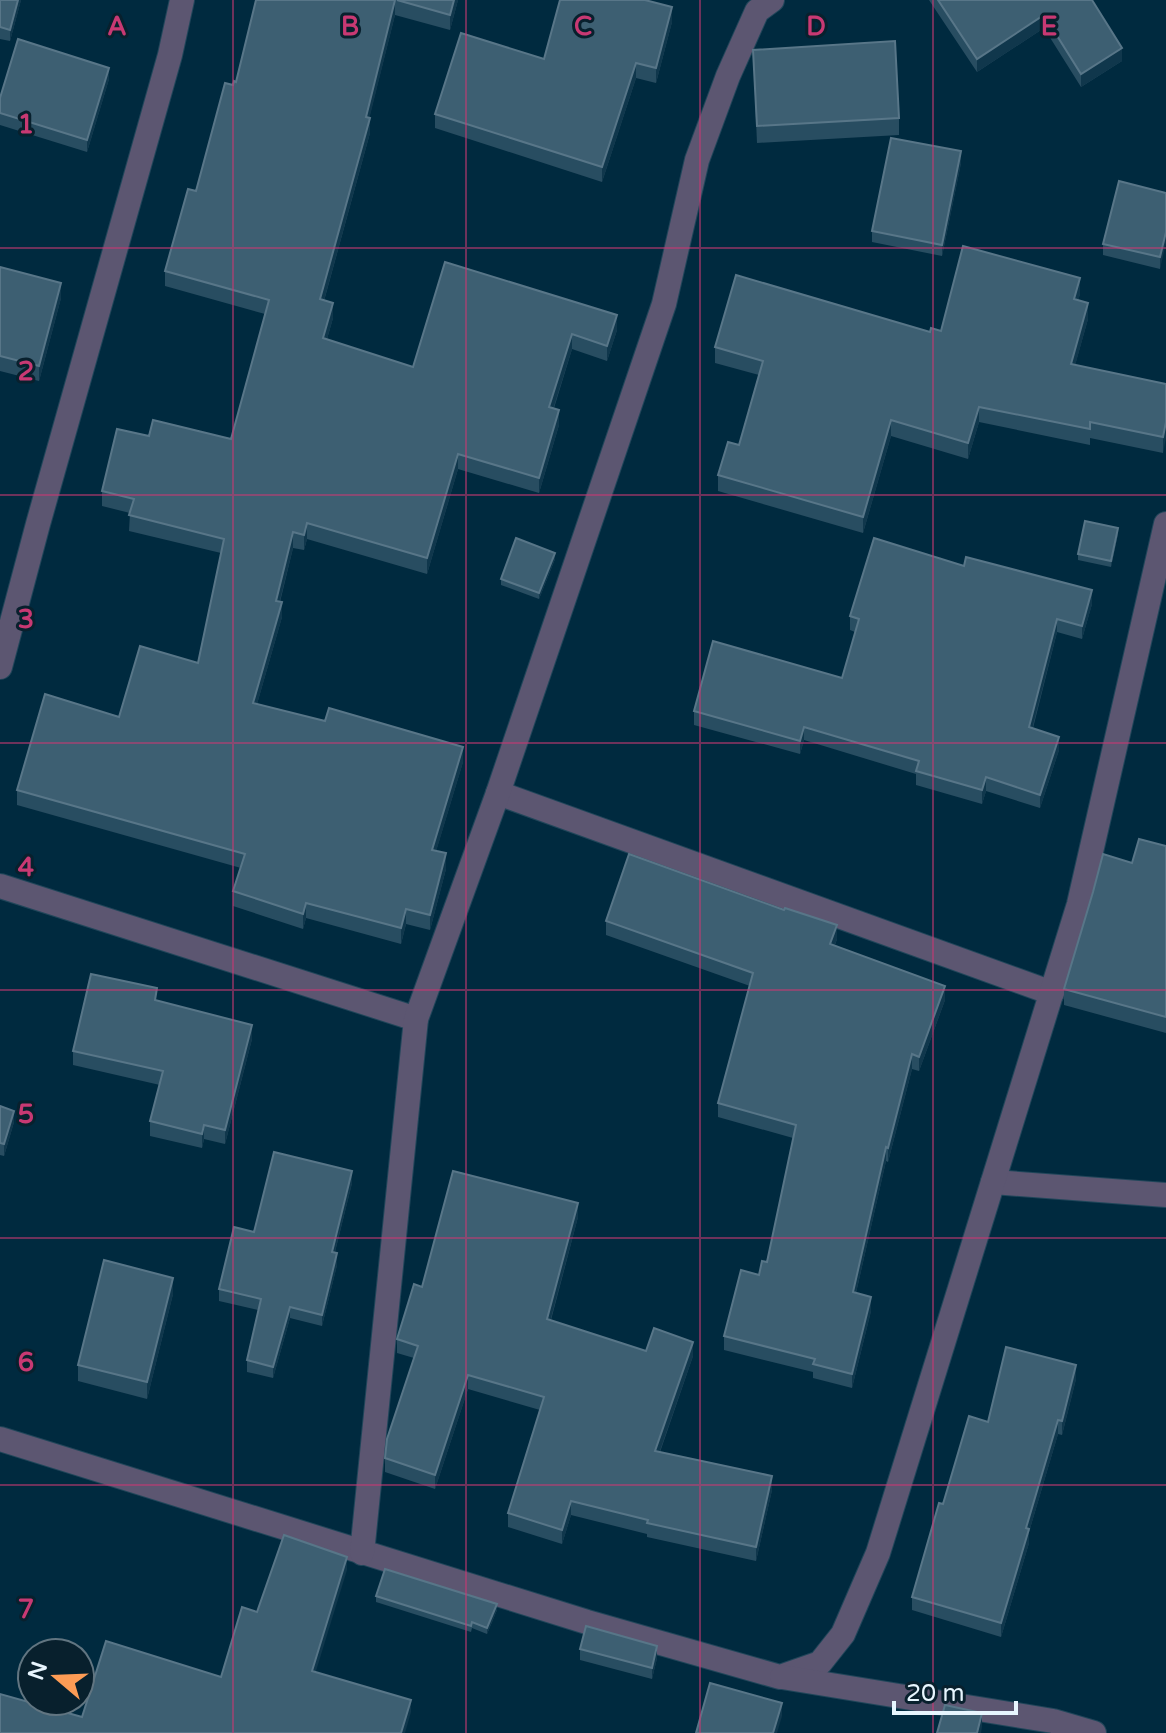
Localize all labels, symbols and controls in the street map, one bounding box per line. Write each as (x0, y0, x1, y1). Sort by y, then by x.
text: A (107, 11, 127, 42)
text: B (341, 11, 359, 42)
text: C (574, 11, 592, 42)
text: D (806, 11, 826, 42)
text: E (1041, 11, 1057, 42)
text: 1 (18, 109, 34, 140)
text: 2 (18, 356, 34, 387)
text: 3 (18, 604, 34, 635)
text: 4 (18, 852, 34, 883)
text: 5 (18, 1099, 34, 1130)
text: 6 (18, 1347, 34, 1378)
text: 7 (18, 1594, 34, 1625)
north arrow (16, 1637, 96, 1717)
text: N (23, 1658, 53, 1683)
scale bar (894, 1665, 1016, 1715)
text: 20 m (906, 1679, 964, 1708)

